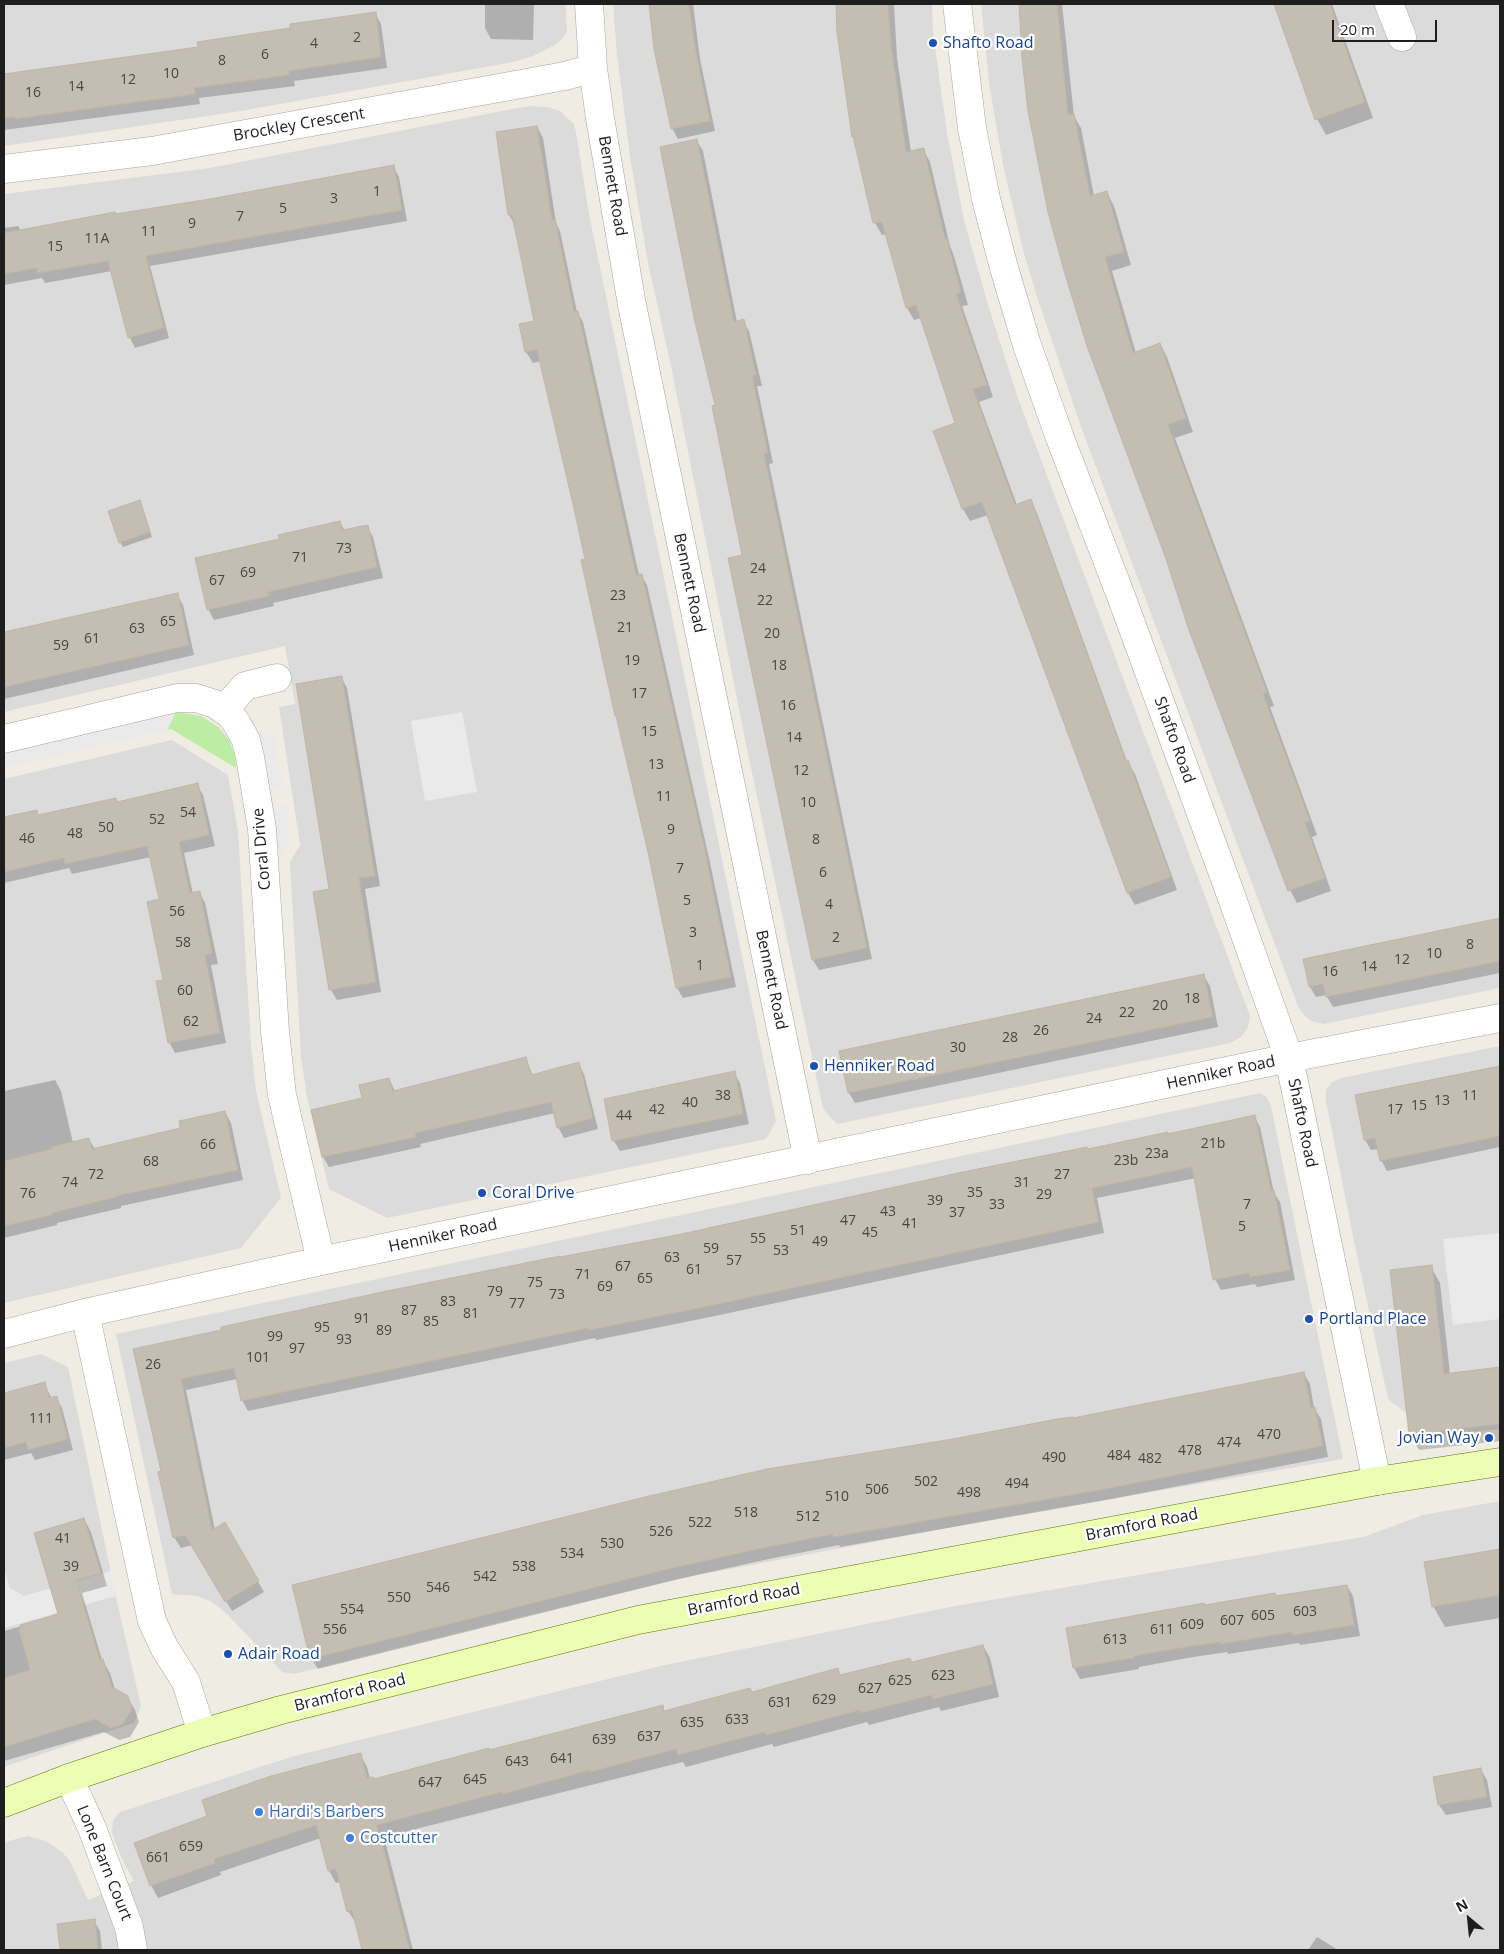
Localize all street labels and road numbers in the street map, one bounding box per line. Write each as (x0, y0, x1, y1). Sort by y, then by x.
street label: Brockley Crescent (232, 104, 366, 146)
street label: Bennett Road (594, 134, 630, 238)
street label: Bennett Road (669, 531, 709, 635)
street label: Shafto Road (1149, 694, 1199, 786)
street label: Coral Drive (249, 807, 275, 891)
street label: Bennett Road (751, 928, 791, 1032)
street label: Henniker Road (1165, 1052, 1277, 1094)
street label: Shafto Road (1283, 1077, 1321, 1169)
street label: Henniker Road (387, 1215, 499, 1257)
street label: Bramford Road (1084, 1505, 1200, 1545)
street label: Bramford Road (686, 1580, 802, 1620)
street label: Bramford Road (292, 1670, 408, 1716)
street label: Lone Barn Court (72, 1803, 136, 1923)

